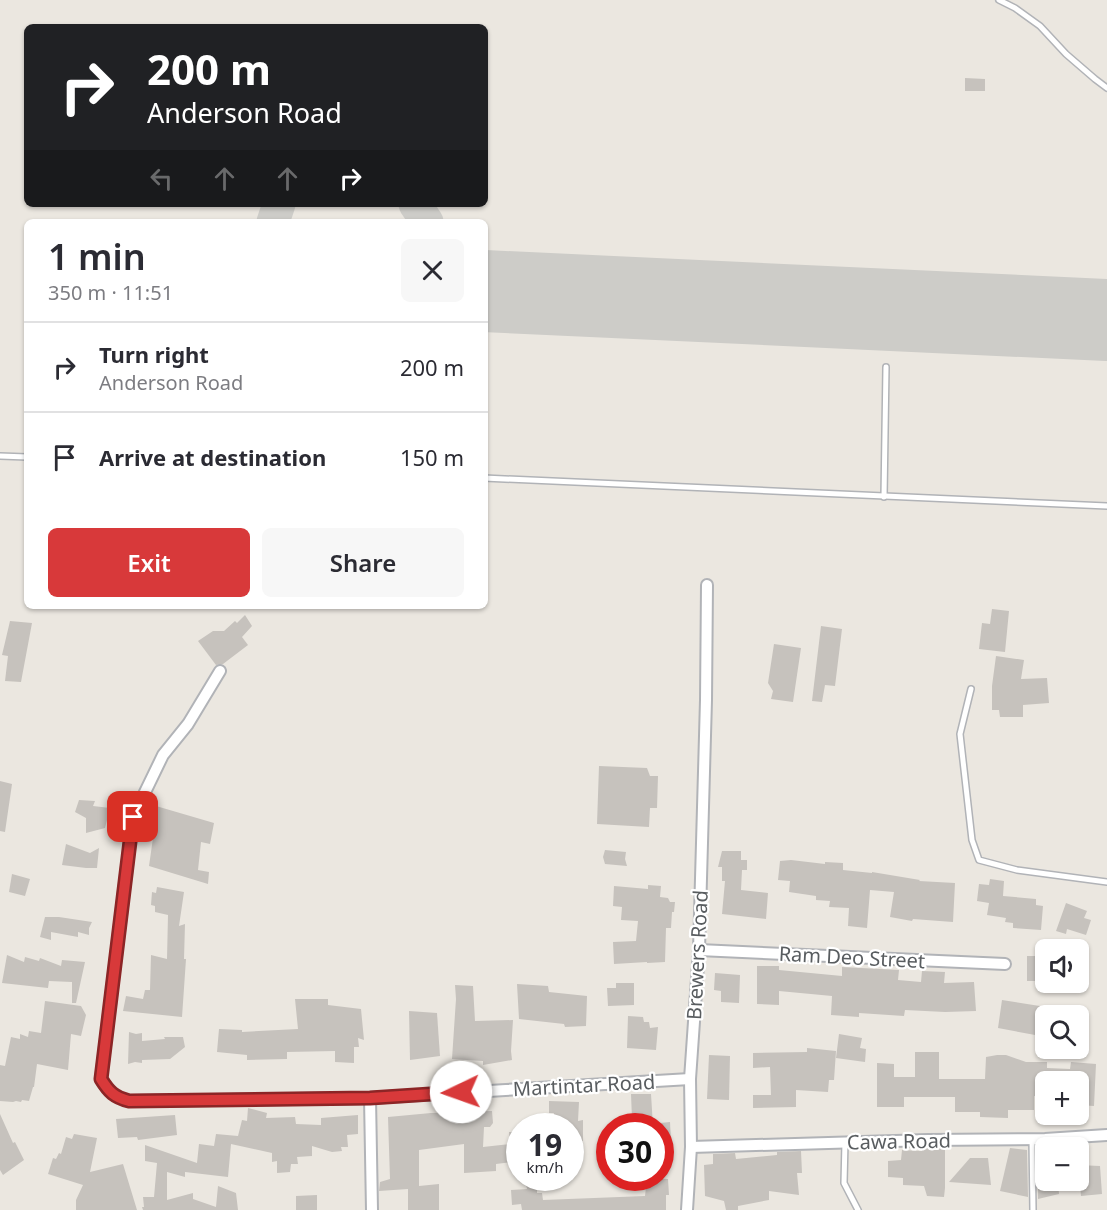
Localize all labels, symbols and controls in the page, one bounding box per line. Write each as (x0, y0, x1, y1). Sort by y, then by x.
text: 200 m (147, 40, 271, 97)
icon: right (48, 48, 126, 126)
text: Anderson Road (147, 94, 342, 131)
icon: left (145, 162, 178, 195)
icon: ahead (208, 162, 241, 195)
icon: ahead (271, 162, 304, 195)
icon: right (334, 162, 367, 195)
text: 1 min (48, 232, 146, 281)
button: close (401, 239, 464, 302)
text: 350 m · 11:51 (48, 279, 173, 306)
text: Turn right (99, 339, 209, 369)
icon: right (48, 351, 81, 384)
text: 200 m (400, 352, 464, 382)
text: Anderson Road (99, 369, 243, 396)
icon: arrive (48, 441, 81, 474)
text: Arrive at destination (99, 442, 326, 472)
text: 150 m (400, 442, 464, 472)
button: Exit (48, 528, 250, 597)
button: Share (262, 528, 464, 597)
pin (107, 791, 158, 842)
icon: arrive (116, 800, 149, 833)
street label: Brewers Road (680, 889, 714, 1021)
map controls (1035, 939, 1089, 1191)
button: sound (1035, 939, 1089, 993)
street label: Ram Deo Street (778, 940, 926, 974)
button: search (1035, 1005, 1089, 1059)
position arrow (429, 1060, 493, 1124)
street label: Martintar Road (512, 1068, 656, 1102)
button: + (1035, 1071, 1089, 1125)
speed limit sign: 30 (596, 1113, 674, 1191)
text: 19 (528, 1124, 562, 1165)
street label: Cawa Road (847, 1127, 951, 1155)
button: − (1035, 1137, 1089, 1191)
text: km/h (527, 1157, 563, 1177)

